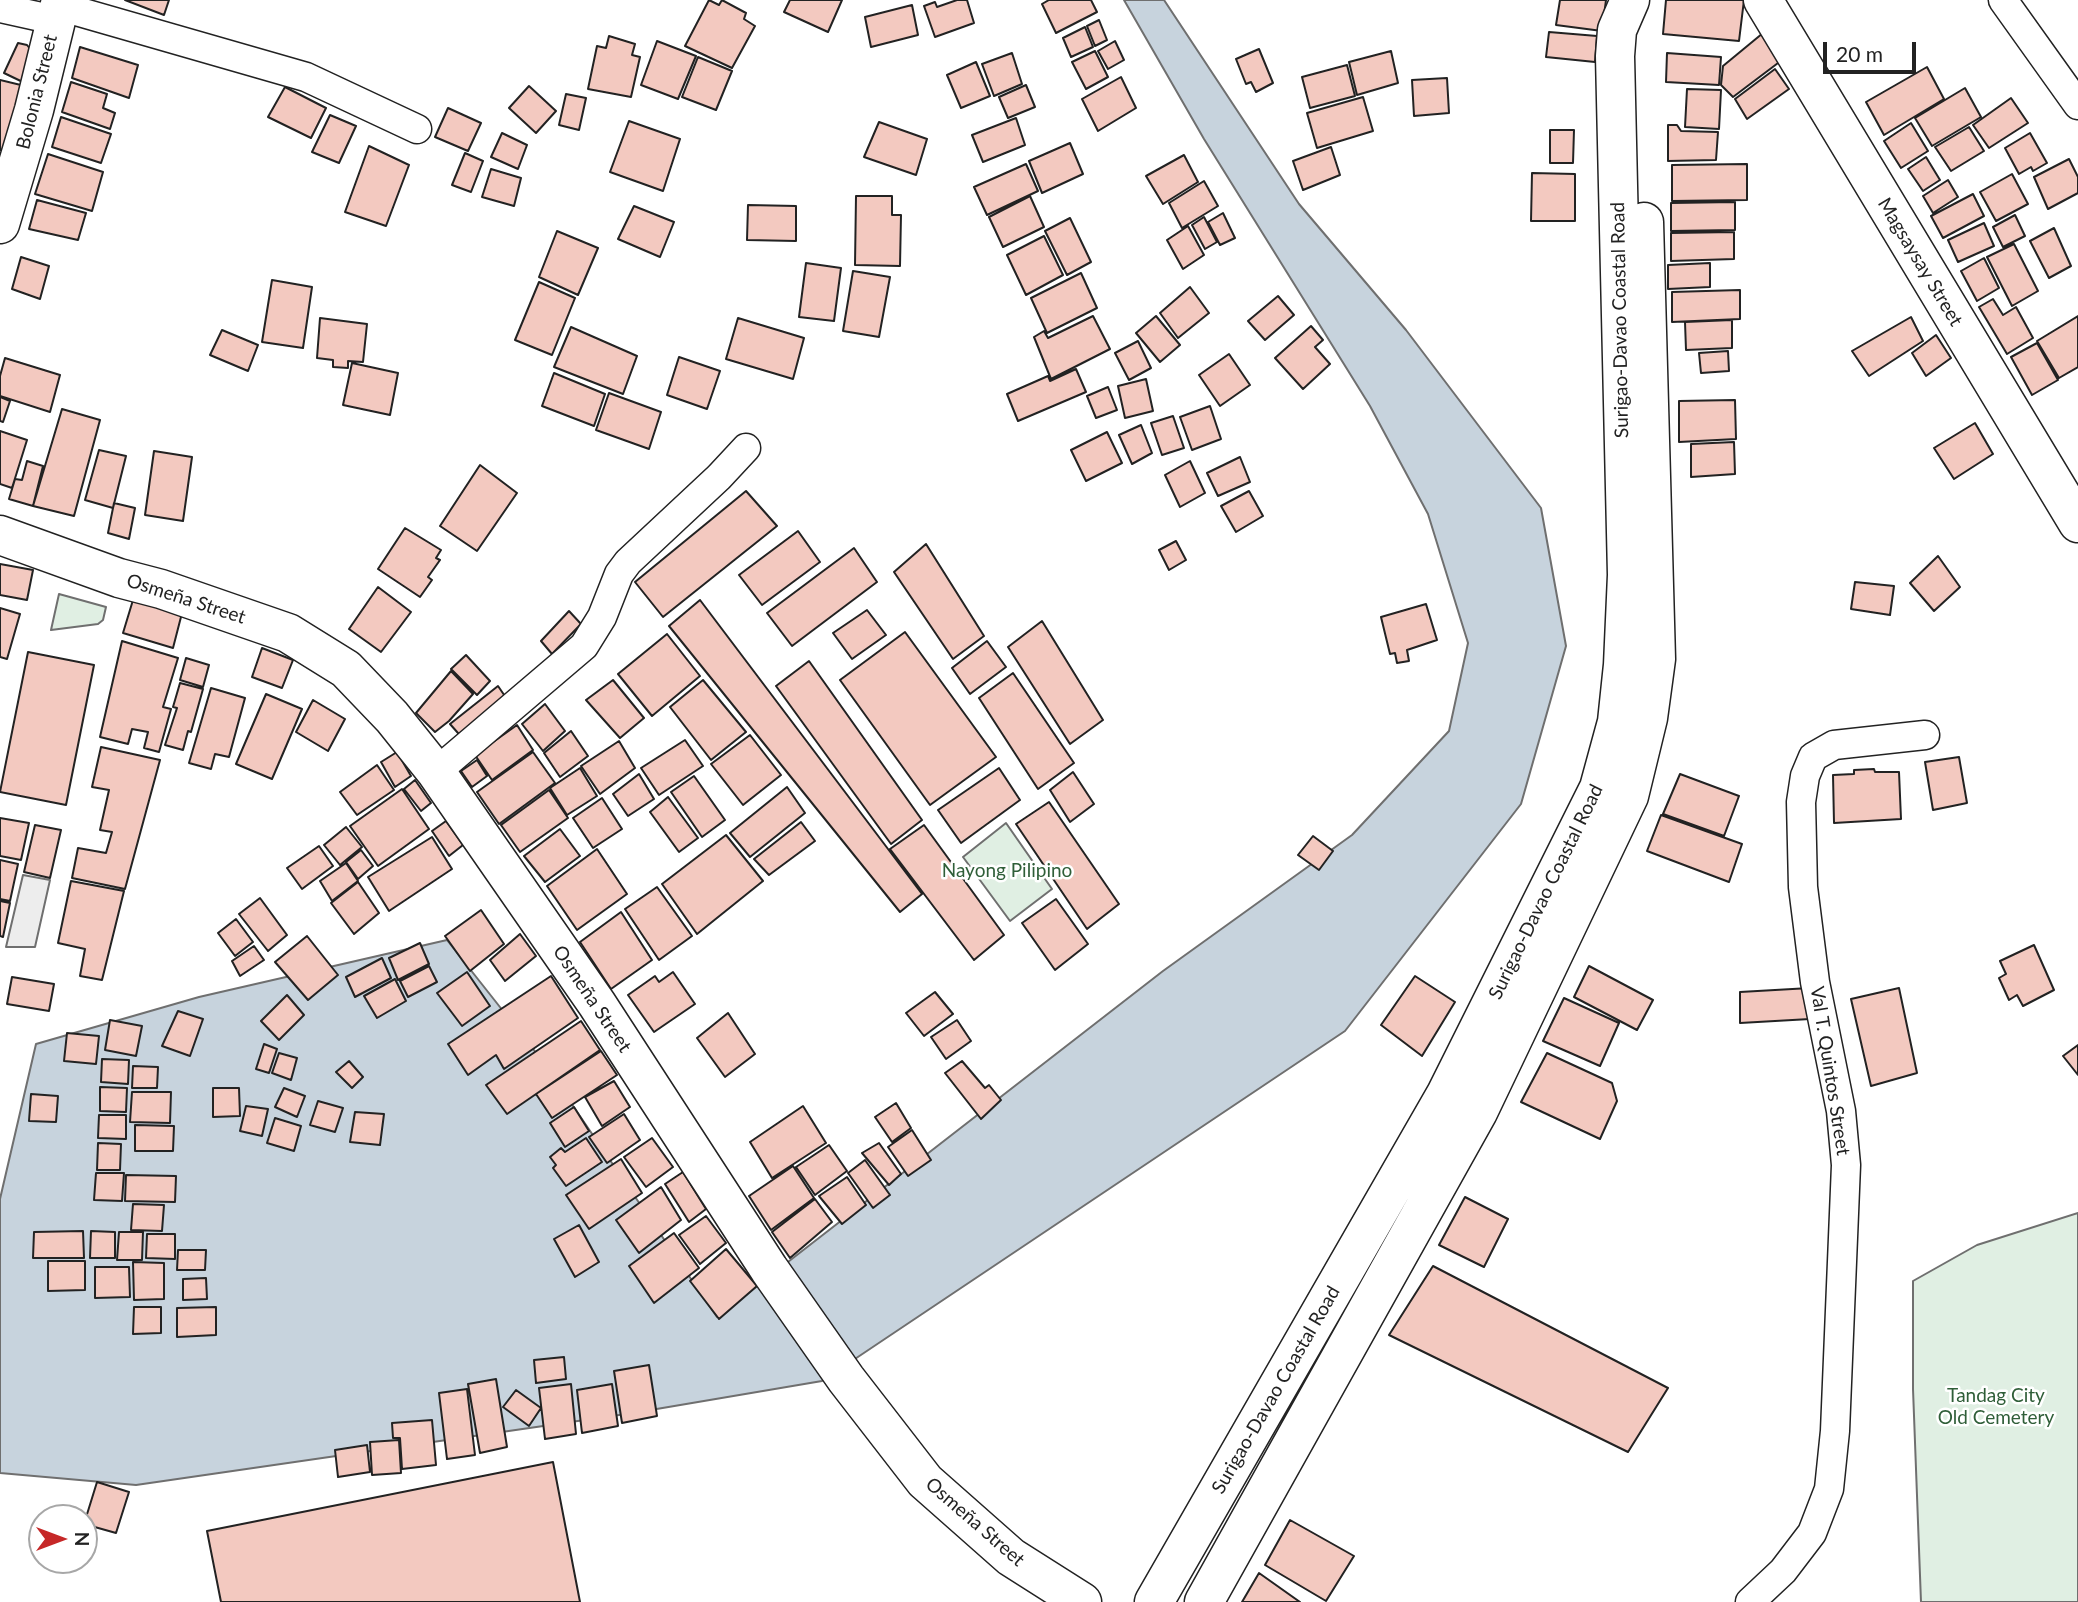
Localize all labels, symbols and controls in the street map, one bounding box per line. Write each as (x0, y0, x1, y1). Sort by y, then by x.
scale bar (1826, 28, 1919, 72)
street label: Bolonia Street (12, 32, 62, 152)
text: 20 m (1836, 41, 1883, 66)
street label: Magsaysay Street (1873, 194, 1967, 330)
street label: Surigao-Davao Coastal Road (1607, 202, 1633, 438)
street label: Osmeña Street (124, 569, 248, 629)
street label: Surigao-Davao Coastal Road (1484, 781, 1608, 1003)
park label: Nayong Pilipino (942, 860, 1072, 882)
street label: Osmeña Street (548, 941, 636, 1057)
street label: Val T. Quintos Street (1805, 985, 1855, 1157)
street label: Surigao-Davao Coastal Road (1207, 1282, 1345, 1498)
park label: Tandag City Old Cemetery (1938, 1385, 2054, 1429)
street label: Osmeña Street (921, 1473, 1029, 1571)
north arrow (28, 1504, 98, 1574)
text: N (71, 1532, 94, 1546)

